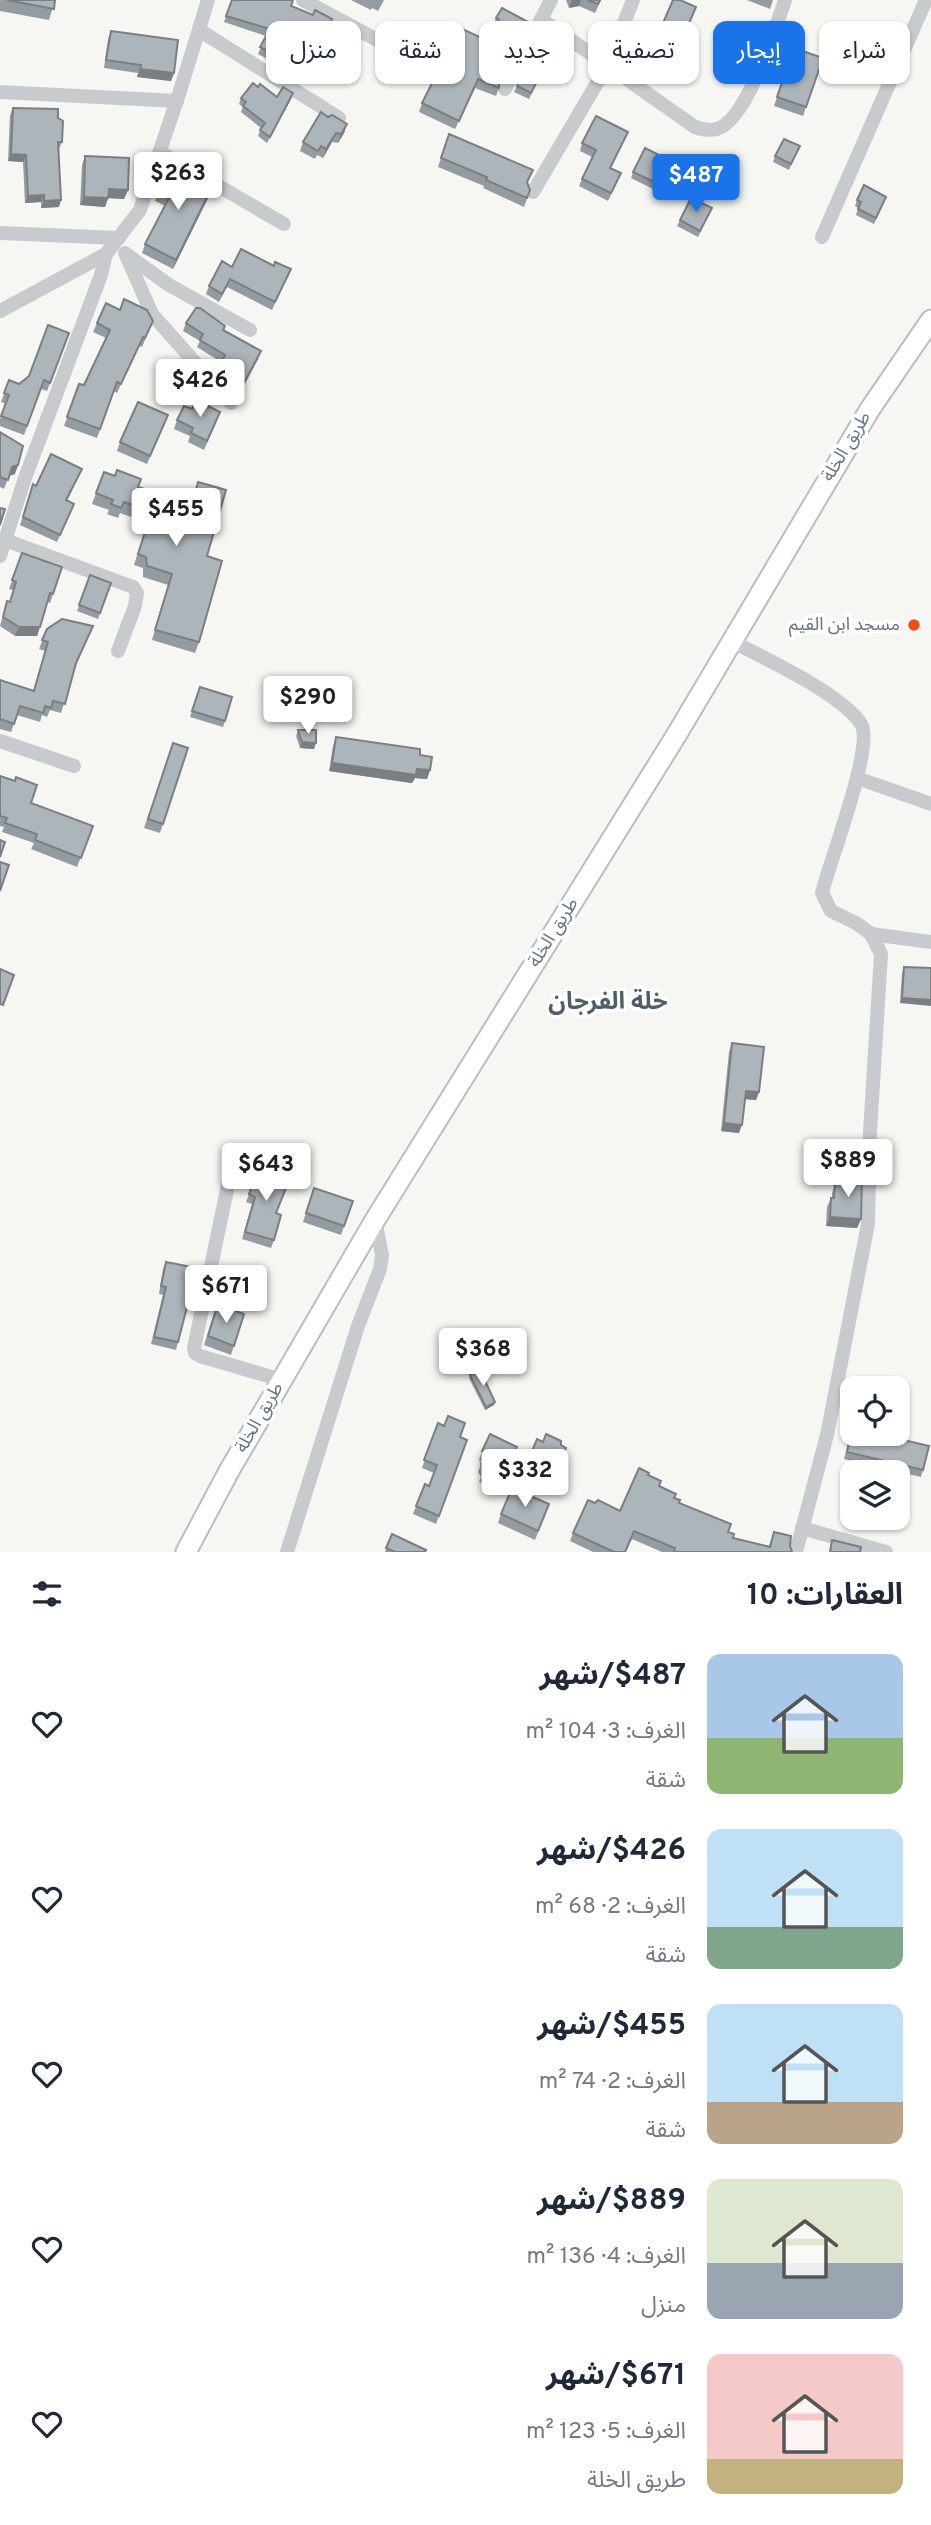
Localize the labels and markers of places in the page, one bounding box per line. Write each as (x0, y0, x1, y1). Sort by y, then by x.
pin: $263 (137, 152, 219, 212)
pin: $487 (655, 154, 737, 214)
pin: $426 (159, 360, 241, 419)
pin: $455 (135, 489, 217, 548)
place label: مسجد ابن القيم (789, 614, 900, 637)
marker: مسجد ابن القيم (906, 617, 922, 633)
pin: $290 (267, 676, 349, 736)
pin: $889 (807, 1140, 889, 1199)
pin: $643 (225, 1144, 307, 1203)
pin: $671 (185, 1266, 267, 1325)
pin: $368 (442, 1328, 524, 1388)
pin: $332 (484, 1450, 566, 1509)

